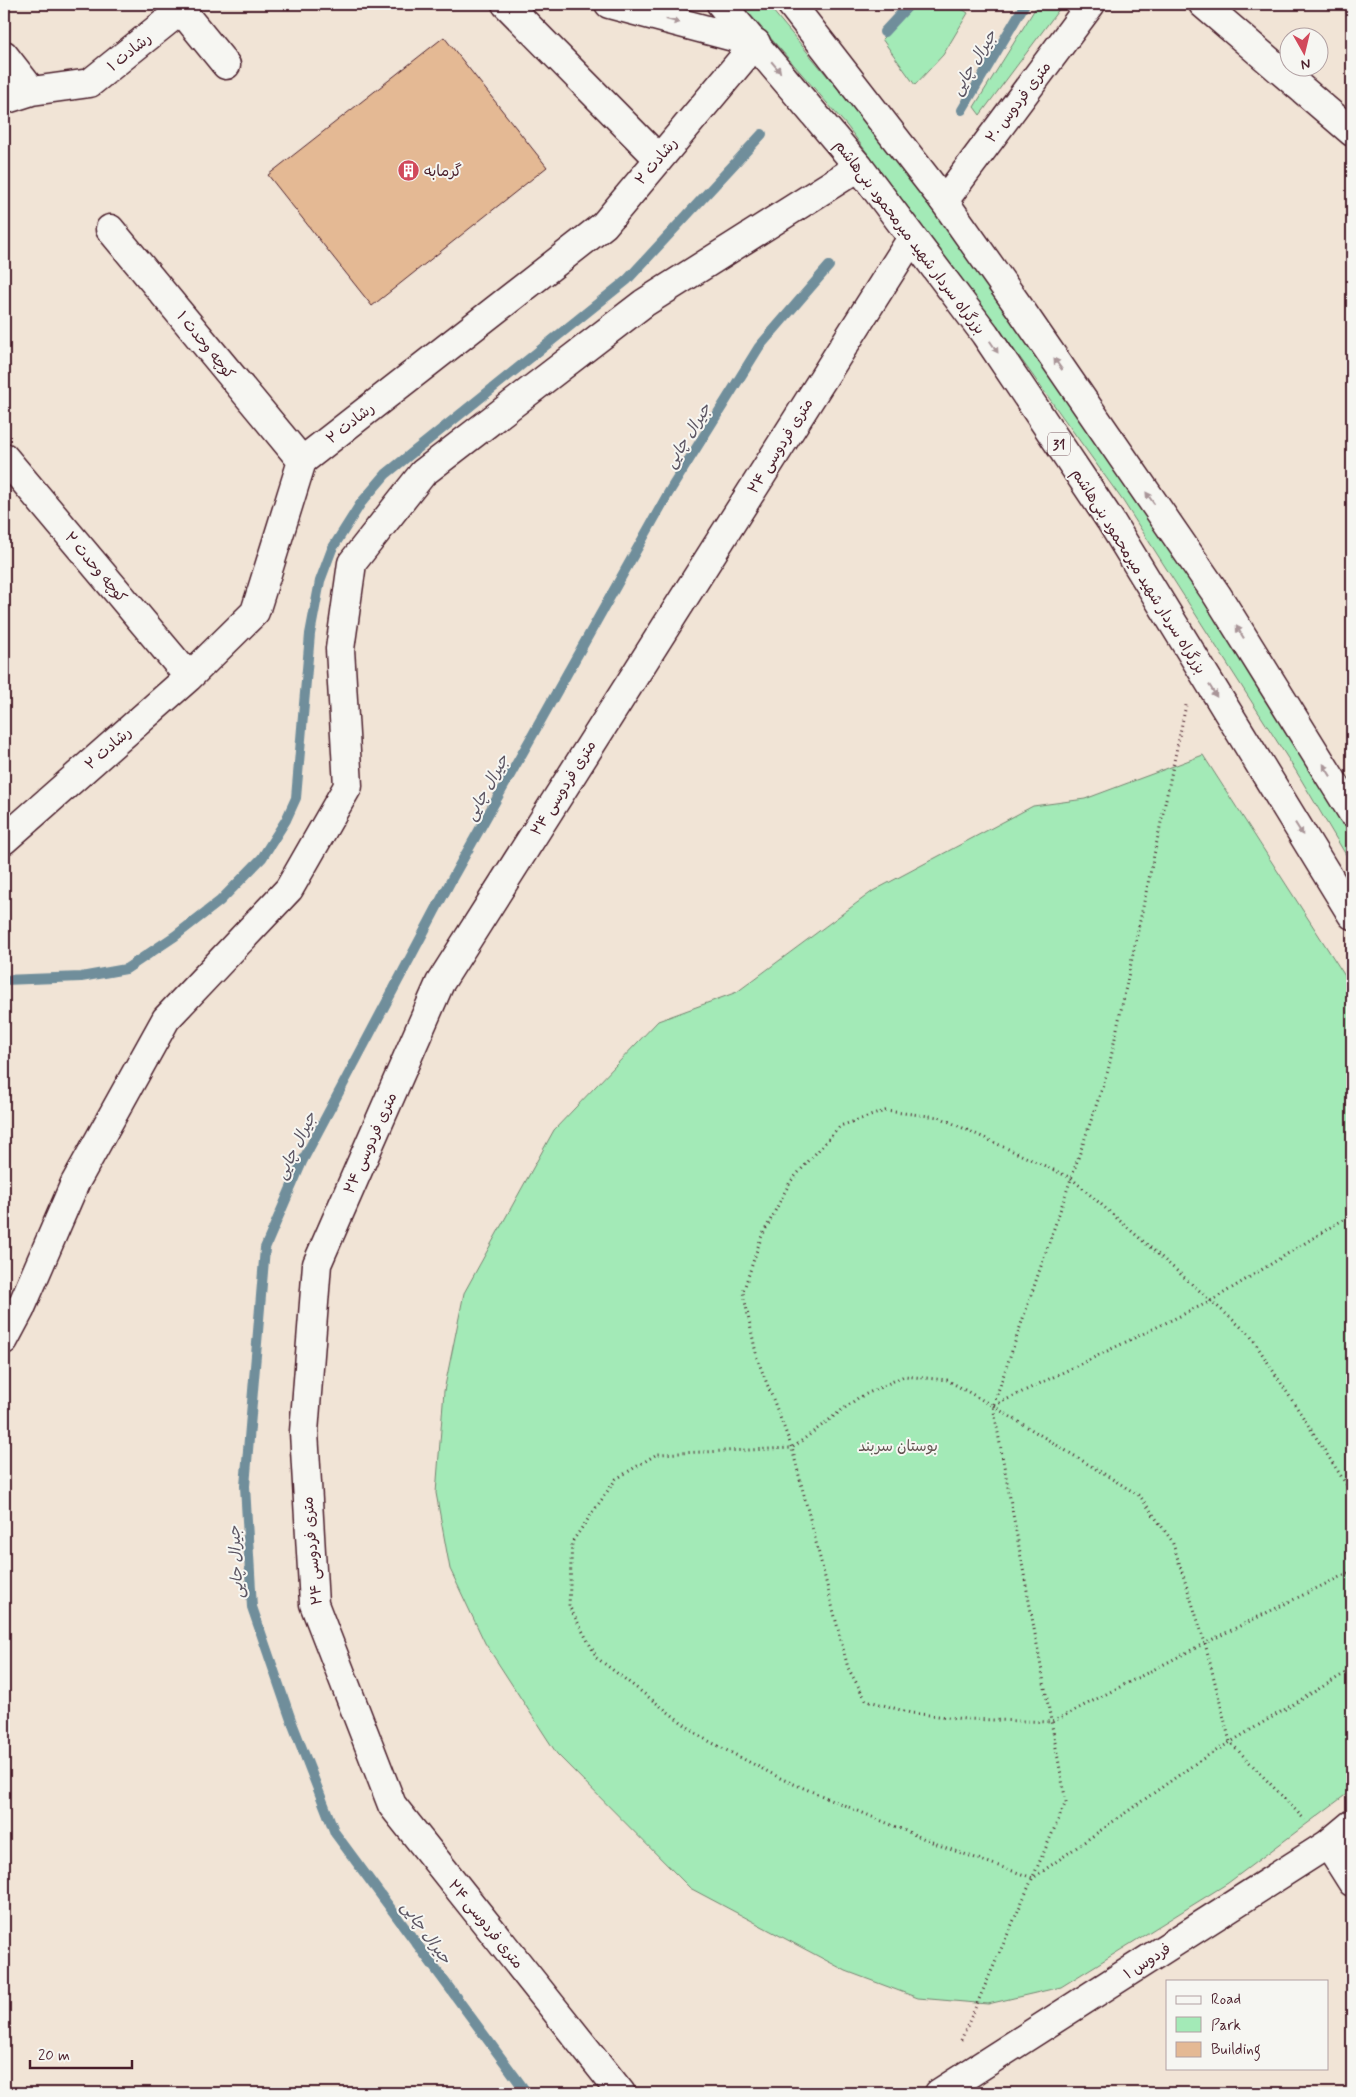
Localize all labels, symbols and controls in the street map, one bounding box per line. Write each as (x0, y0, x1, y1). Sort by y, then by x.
one-way arrow (666, 17, 681, 25)
water label: جیرال چایی (947, 25, 1002, 99)
north arrow (1278, 28, 1328, 78)
street label: رشادت ۱ (103, 29, 156, 77)
text: N (1300, 54, 1312, 73)
street label: ۲۰ متری فردوس (982, 58, 1056, 147)
one-way arrow (770, 61, 781, 74)
street label: رشادت ۲ (631, 134, 682, 190)
street label: بزرگراه سردار شهید میرمحمود بنی‌هاشم (829, 136, 989, 340)
building icon: گرمابه (396, 159, 420, 183)
place label: گرمابه (424, 162, 462, 182)
street label: کوچه وحدت ۱ (172, 307, 239, 384)
one-way arrow (989, 341, 998, 354)
one-way arrow (1053, 357, 1063, 371)
street label: ۲۴ متری فردوسی (743, 395, 818, 498)
street label: رشادت ۲ (322, 399, 379, 449)
water label: جیرال چایی (660, 399, 717, 472)
road number: 31 (1048, 432, 1070, 456)
street label: بزرگراه سردار شهید میرمحمود بنی‌هاشم (1066, 465, 1210, 679)
one-way arrow (1145, 491, 1155, 504)
street label: کوچه وحدت ۲ (60, 528, 131, 607)
one-way arrow (1236, 626, 1245, 639)
one-way arrow (1208, 684, 1218, 697)
street label: رشادت ۲ (81, 723, 136, 775)
street label: ۲۴ متری فردوسی (526, 737, 601, 840)
water label: جیرال چایی (461, 750, 515, 825)
one-way arrow (1322, 764, 1331, 777)
one-way arrow (1294, 822, 1303, 835)
street label: ۲۴ متری فردوسی (340, 1090, 402, 1197)
water label: جیرال چایی (271, 1108, 322, 1183)
park label: بوستان سربند (858, 1437, 938, 1457)
street label: ۲۴ متری فردوسی (298, 1496, 328, 1606)
water label: جیرال چایی (224, 1524, 249, 1599)
street label: ۲۴ متری فردوسی (443, 1876, 527, 1973)
water label: جیرال چایی (396, 1897, 456, 1969)
street label: فردوس ۱ (1120, 1939, 1175, 1985)
legend (1166, 1980, 1328, 2070)
text: Road (1211, 1990, 1241, 2010)
text: Park (1211, 2016, 1241, 2036)
scale bar (30, 2037, 132, 2069)
text: Building (1211, 2040, 1261, 2061)
text: 20 m (38, 2046, 70, 2066)

